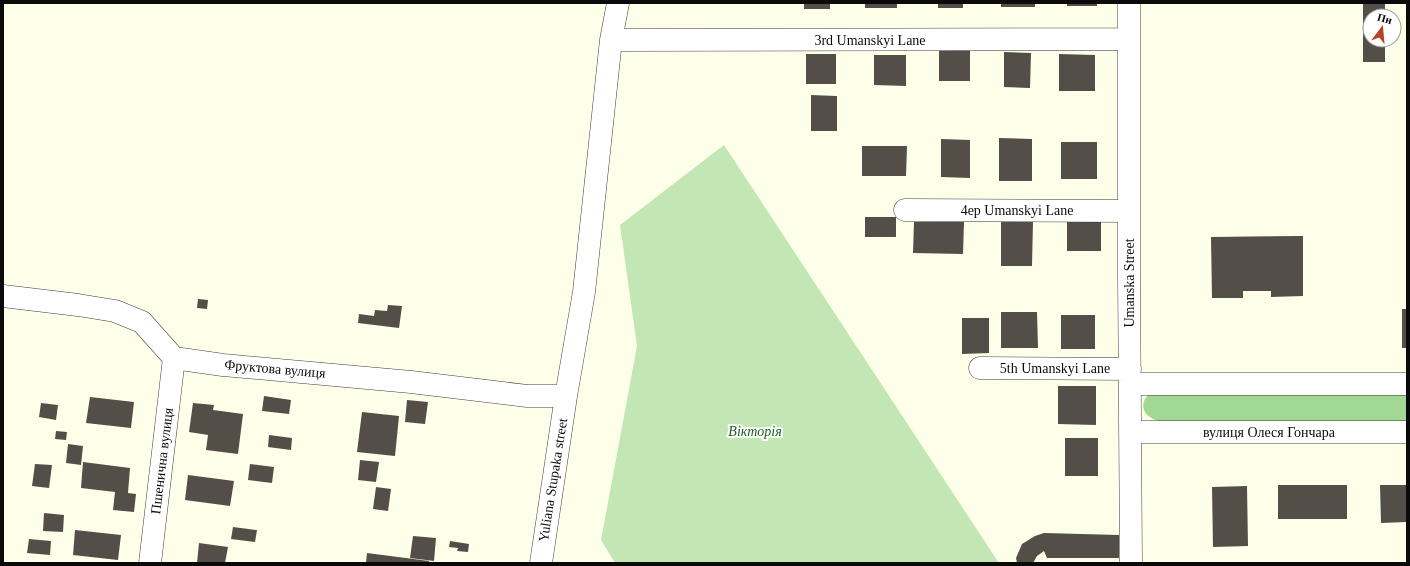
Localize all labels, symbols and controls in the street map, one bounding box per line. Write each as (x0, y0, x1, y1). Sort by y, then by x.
north arrow (1362, 8, 1402, 48)
text: Пн (1376, 11, 1394, 26)
street label: 3rd Umanskyi Lane (814, 33, 926, 48)
street label: 4ер Umanskyi Lane (961, 203, 1073, 218)
street label: Umanska Street (1122, 238, 1137, 328)
street label: Фруктова вулиця (224, 357, 327, 381)
street label: 5th Umanskyi Lane (1000, 361, 1110, 376)
street label: Пшенична вулиця (148, 406, 176, 515)
street label: Yuliana Stupaka street (536, 417, 570, 543)
park label: Вікторія (728, 424, 782, 439)
street label: вулиця Олеся Гончара (1203, 425, 1336, 440)

